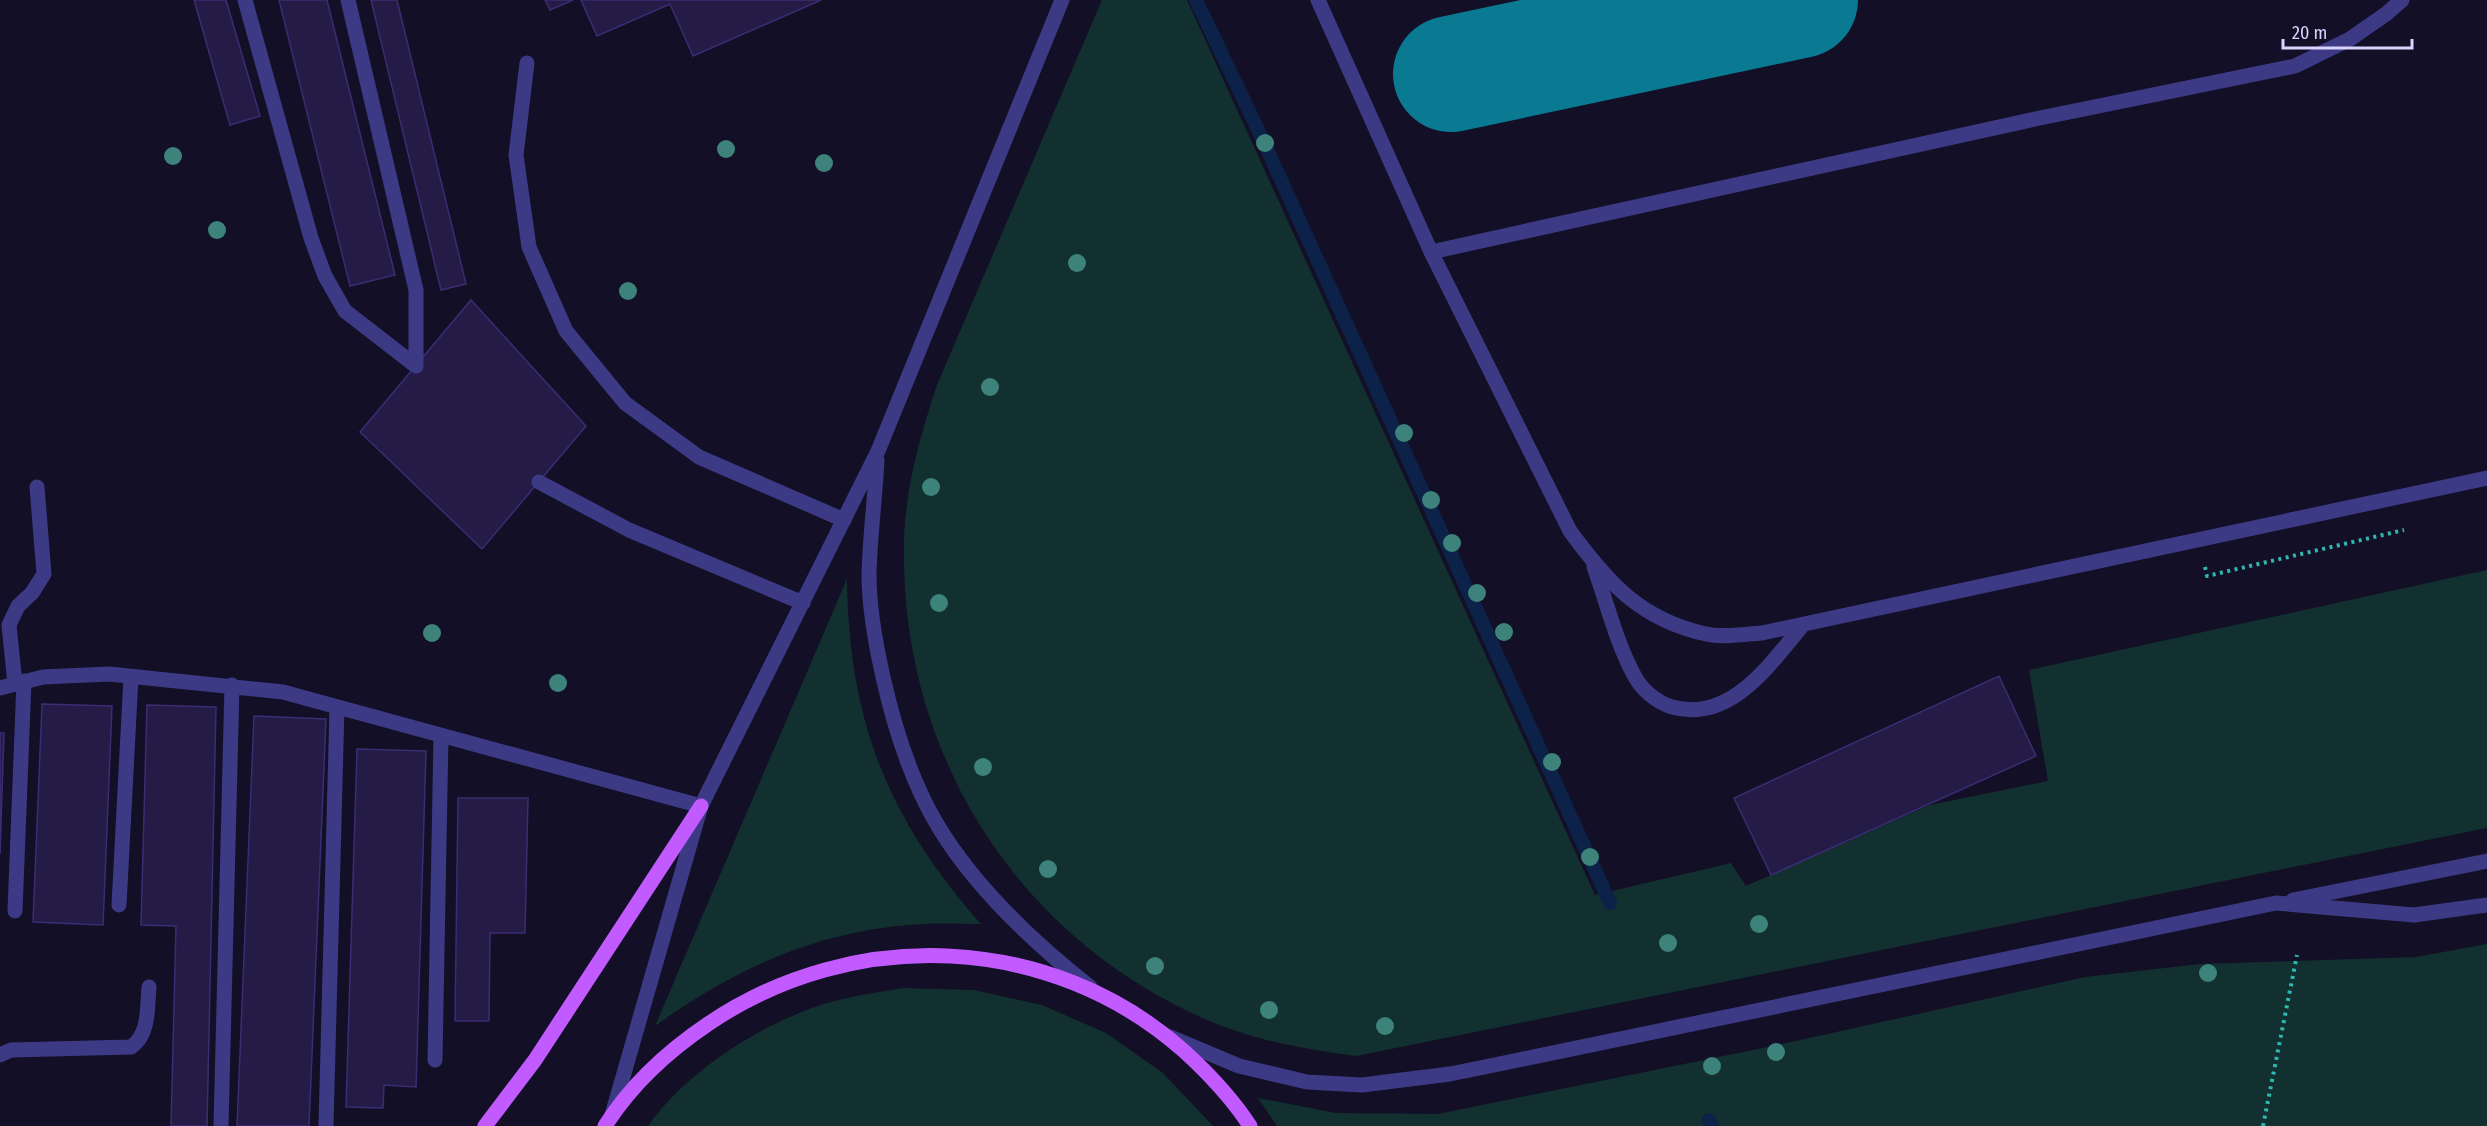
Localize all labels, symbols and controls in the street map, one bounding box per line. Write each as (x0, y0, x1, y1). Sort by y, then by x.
scale bar (2283, 12, 2412, 50)
text: 20 m (2292, 22, 2327, 44)

